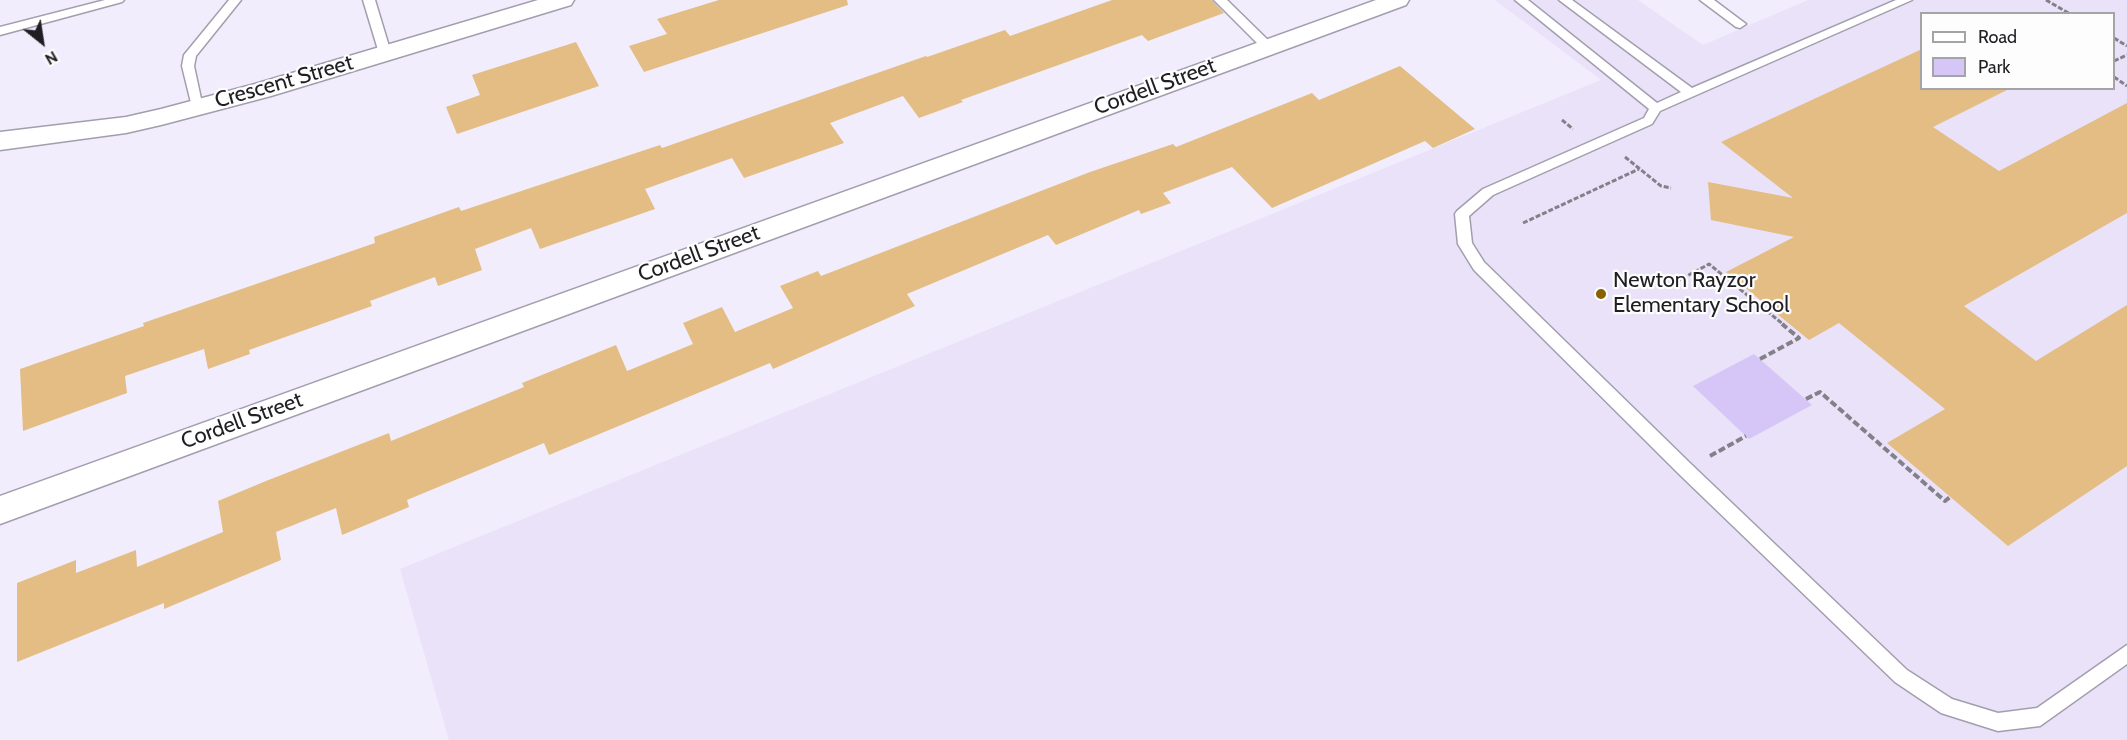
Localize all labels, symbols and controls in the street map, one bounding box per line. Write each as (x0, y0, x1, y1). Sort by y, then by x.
north arrow (12, 12, 72, 72)
legend (1920, 12, 2115, 90)
text: Road (1978, 26, 2017, 48)
text: N (42, 47, 61, 69)
street label: Crescent Street (212, 50, 356, 114)
street label: Cordell Street (1091, 53, 1219, 121)
text: Park (1978, 56, 2010, 78)
street label: Cordell Street (635, 220, 763, 288)
place label: Newton Rayzor Elementary School (1613, 268, 1789, 320)
marker: Newton Rayzor Elementary School (1594, 287, 1608, 301)
street label: Cordell Street (178, 387, 306, 455)

